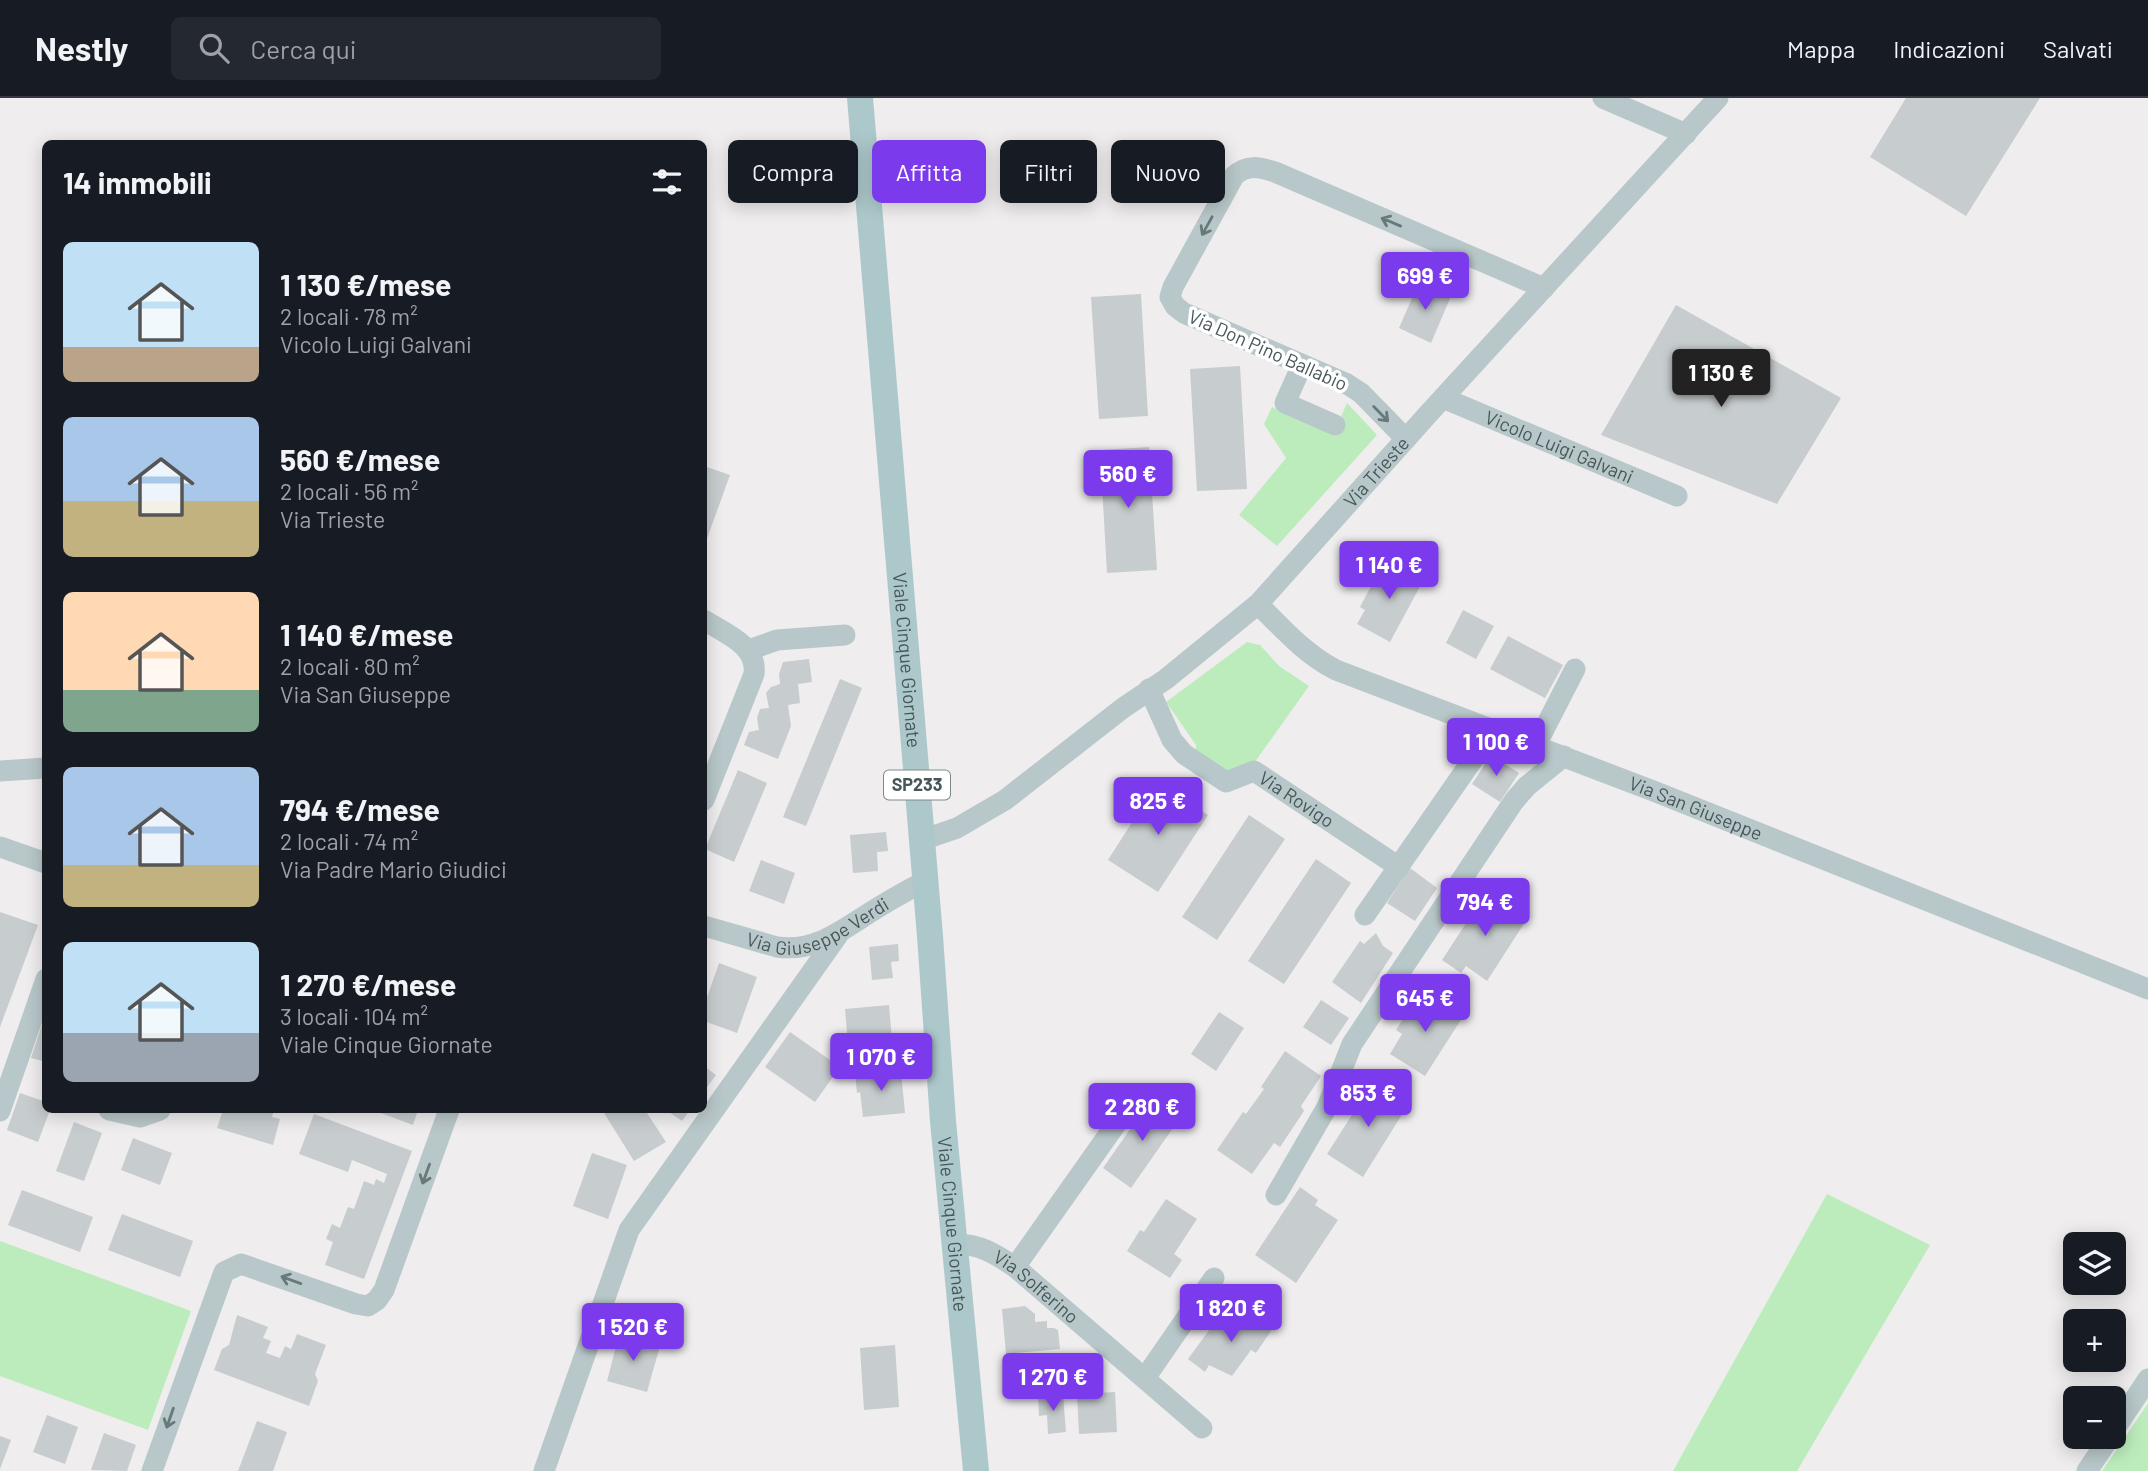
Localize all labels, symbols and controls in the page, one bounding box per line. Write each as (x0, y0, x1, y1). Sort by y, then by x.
search box (171, 17, 661, 80)
text: Nestly (35, 28, 129, 68)
icon: search (195, 29, 233, 67)
text: Cerca qui (251, 33, 356, 64)
text: Mappa (1787, 34, 1855, 63)
text: Indicazioni (1893, 34, 2005, 63)
text: Salvati (2043, 34, 2113, 63)
chip: Compra (728, 140, 858, 203)
chip: Affitta (872, 140, 986, 203)
chip: Filtri (1000, 140, 1097, 203)
chip: Nuovo (1111, 140, 1225, 203)
icon: filters (648, 163, 686, 201)
text: 14 immobili (63, 164, 212, 200)
one-way arrow (1200, 215, 1214, 235)
one-way arrow (1381, 215, 1403, 228)
pin: 699 € (1376, 252, 1474, 312)
text: 699 € (1397, 261, 1453, 289)
text: 1 130 €/mese (280, 266, 451, 302)
icon: home (119, 270, 203, 354)
text: 2 locali · 78 m² (280, 302, 418, 330)
street label: Via Don Pino Ballabio (1185, 304, 1351, 395)
text: Vicolo Luigi Galvani (280, 330, 472, 358)
pin: 1 130 € (1656, 350, 1786, 409)
text: 1 130 € (1688, 358, 1754, 386)
one-way arrow (1373, 405, 1390, 422)
street label: Vicolo Luigi Galvani (1482, 405, 1637, 487)
street label: Via Trieste (1338, 432, 1414, 512)
text: 560 €/mese (280, 441, 440, 477)
icon: home (119, 445, 203, 529)
pin: 560 € (1079, 450, 1177, 510)
text: 560 € (1099, 459, 1157, 487)
text: 2 locali · 56 m² (280, 477, 418, 505)
text: Via Trieste (280, 505, 385, 533)
pin: 1 140 € (1324, 542, 1454, 601)
text: 1 140 € (1355, 550, 1423, 578)
street label: Viale Cinque Giornate (889, 571, 926, 749)
text: 1 140 €/mese (280, 616, 453, 652)
icon: home (119, 620, 203, 704)
text: 2 locali · 80 m² (280, 652, 420, 680)
text: Via San Giuseppe (280, 680, 451, 708)
pin: 1 100 € (1431, 718, 1561, 778)
text: 1 100 € (1463, 727, 1529, 755)
street label: Via Rovigo (1255, 766, 1339, 832)
road number: SP233 (884, 770, 950, 800)
street label: Via San Giuseppe (1626, 771, 1766, 844)
pin: 825 € (1109, 778, 1207, 837)
text: 825 € (1130, 786, 1186, 814)
text: 794 €/mese (280, 791, 440, 827)
icon: home (119, 795, 203, 879)
text: 2 locali · 74 m² (280, 827, 418, 855)
text: Via Padre Mario Giudici (280, 855, 507, 883)
pin: 794 € (1436, 878, 1534, 938)
text: 794 € (1457, 887, 1513, 915)
street label: Via Giuseppe Verdi (744, 892, 892, 959)
text: 1 270 €/mese (280, 966, 456, 1002)
icon: home (119, 970, 203, 1054)
pin: 645 € (1376, 974, 1474, 1034)
text: 645 € (1396, 983, 1454, 1011)
text: 3 locali · 104 m² (280, 1002, 428, 1030)
text: Viale Cinque Giornate (280, 1030, 493, 1058)
pin: 1 070 € (816, 1034, 946, 1093)
text: 1 070 € (846, 1042, 916, 1070)
pin: 853 € (1319, 1070, 1417, 1129)
text: 853 € (1340, 1078, 1396, 1106)
pin: 2 280 € (1077, 1084, 1207, 1143)
text: 2 280 € (1104, 1092, 1180, 1120)
street label: Viale Cinque Giornate (934, 1135, 973, 1313)
one-way arrow (418, 1162, 431, 1184)
map controls (2063, 1232, 2126, 1449)
button: layers (2063, 1232, 2126, 1295)
street label: Via Solferino (990, 1244, 1084, 1328)
one-way arrow (281, 1273, 303, 1285)
pin: 1 820 € (1166, 1284, 1296, 1344)
text: 1 820 € (1196, 1293, 1266, 1321)
pin: 1 520 € (568, 1304, 698, 1363)
button: + (2063, 1309, 2126, 1372)
text: 1 520 € (598, 1312, 668, 1340)
pin: 1 270 € (988, 1354, 1118, 1413)
text: 1 270 € (1018, 1362, 1088, 1390)
button: − (2063, 1386, 2126, 1449)
one-way arrow (163, 1406, 175, 1428)

